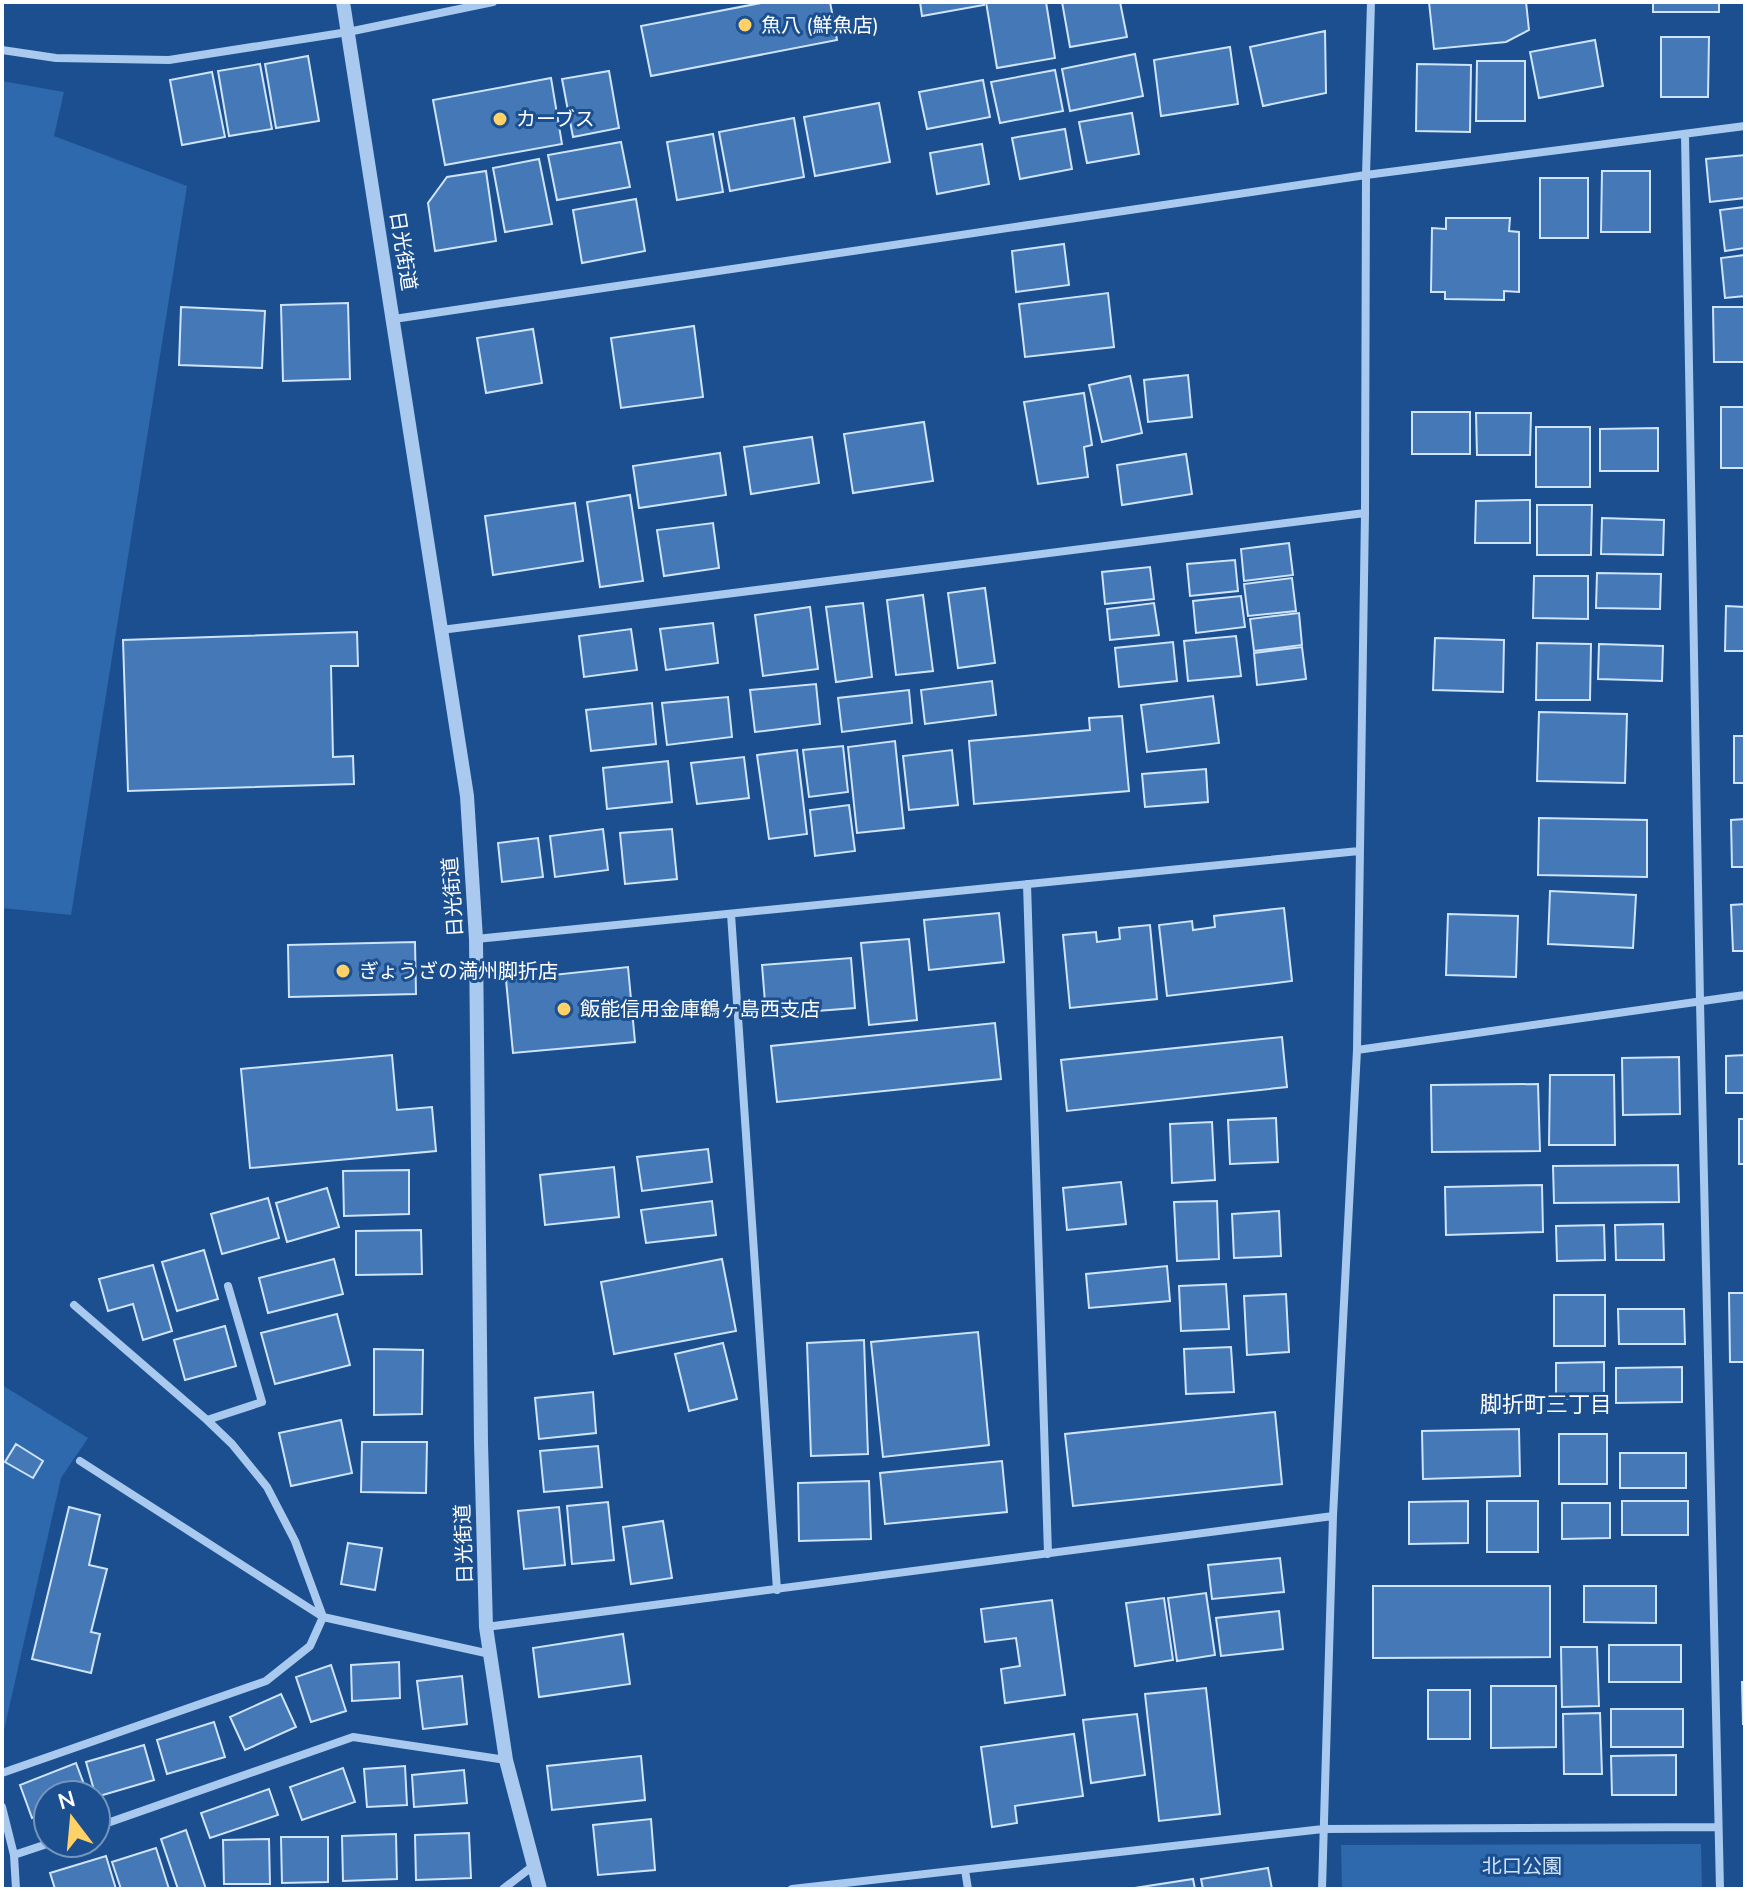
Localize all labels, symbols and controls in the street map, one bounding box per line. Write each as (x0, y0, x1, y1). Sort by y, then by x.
place label: 魚八 (鮮魚店) (761, 12, 879, 39)
marker: 魚八 (鮮魚店) (736, 16, 754, 34)
place label: カーブス (516, 106, 595, 133)
marker: カーブス (491, 110, 509, 128)
street label: 日光街道 (383, 209, 423, 293)
street label: 日光街道 (437, 856, 469, 938)
place label: ぎょうざの満州脚折店 (359, 958, 558, 985)
marker: ぎょうざの満州脚折店 (334, 962, 352, 980)
place label: 飯能信用金庫鶴ヶ島西支店 (580, 996, 820, 1023)
marker: 飯能信用金庫鶴ヶ島西支店 (555, 1000, 573, 1018)
district label: 脚折町三丁目 (1480, 1390, 1612, 1420)
street label: 日光街道 (449, 1504, 479, 1584)
north arrow (32, 1779, 112, 1859)
text: N (55, 1784, 79, 1817)
park label: 北口公園 (1482, 1853, 1562, 1880)

